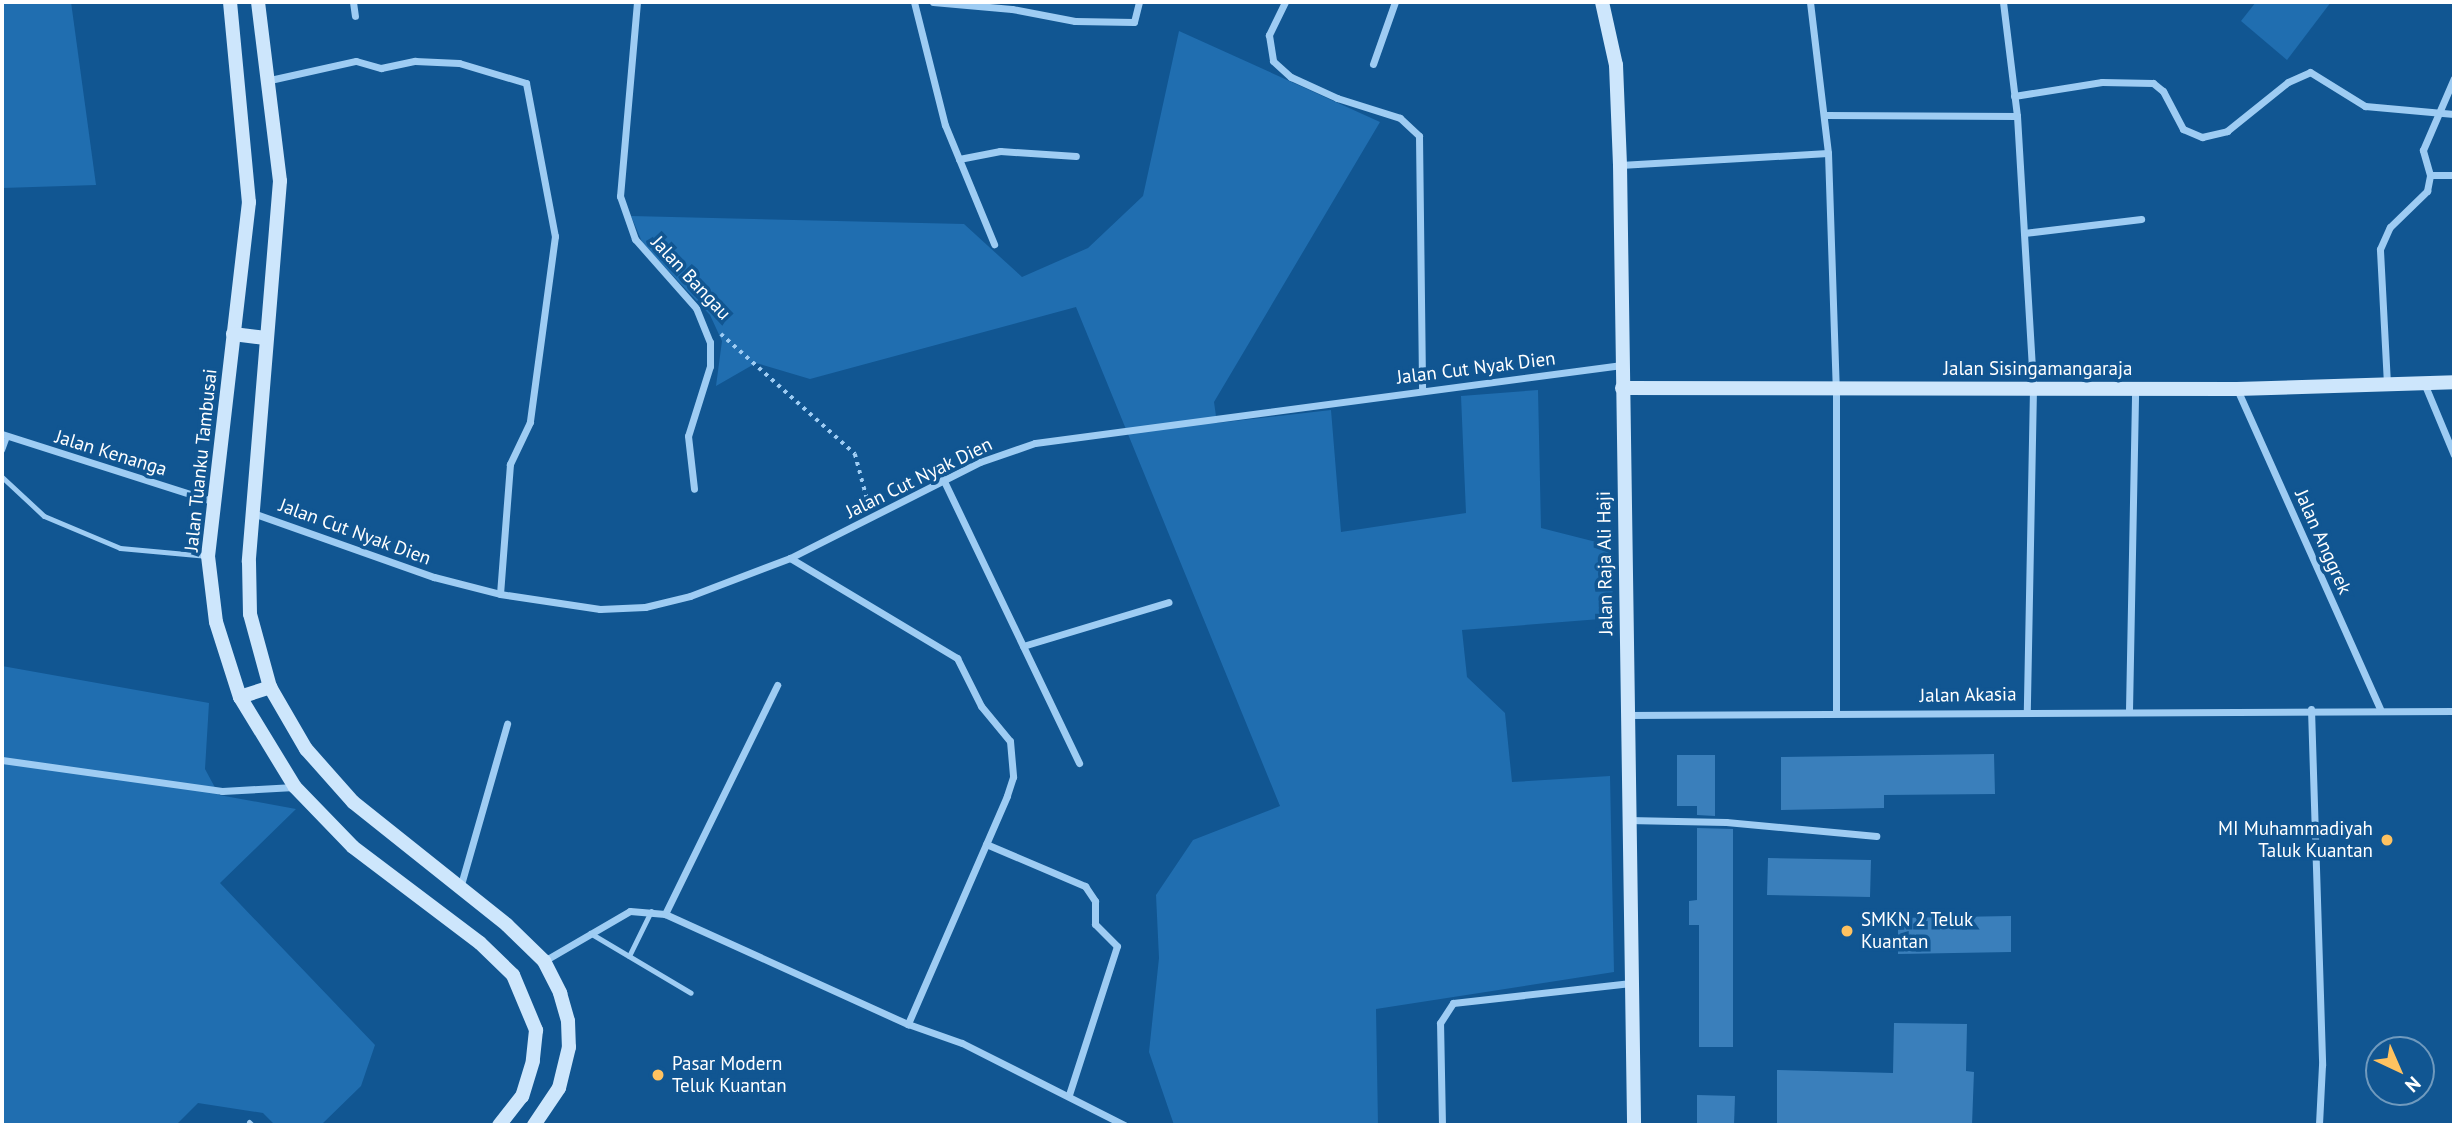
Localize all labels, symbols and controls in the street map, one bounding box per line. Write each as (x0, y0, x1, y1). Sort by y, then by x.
street label: Jalan Bangau (646, 231, 736, 325)
street label: Jalan Cut Nyak Dien (1395, 347, 1557, 389)
street label: Jalan Sisingamangaraja (1944, 358, 2132, 380)
street label: Jalan Tuanku Tambusai (180, 367, 222, 553)
street label: Jalan Kenanga (52, 425, 170, 481)
street label: Jalan Cut Nyak Dien (842, 433, 996, 523)
street label: Jalan Anggrek (2290, 486, 2356, 598)
street label: Jalan Raja Ali Haji (1592, 490, 1618, 636)
street label: Jalan Cut Nyak Dien (276, 494, 434, 570)
street label: Jalan Akasia (1919, 683, 2017, 707)
place label: MI Muhammadiyah Taluk Kuantan (2218, 818, 2373, 862)
marker: MI Muhammadiyah Taluk Kuantan (2379, 832, 2395, 848)
place label: SMKN 2 Teluk Kuantan (1861, 909, 1974, 953)
marker: SMKN 2 Teluk Kuantan (1839, 923, 1855, 939)
north arrow (2365, 1036, 2435, 1106)
place label: Pasar Modern Teluk Kuantan (672, 1053, 787, 1097)
marker: Pasar Modern Teluk Kuantan (650, 1067, 666, 1083)
text: N (2400, 1072, 2426, 1098)

